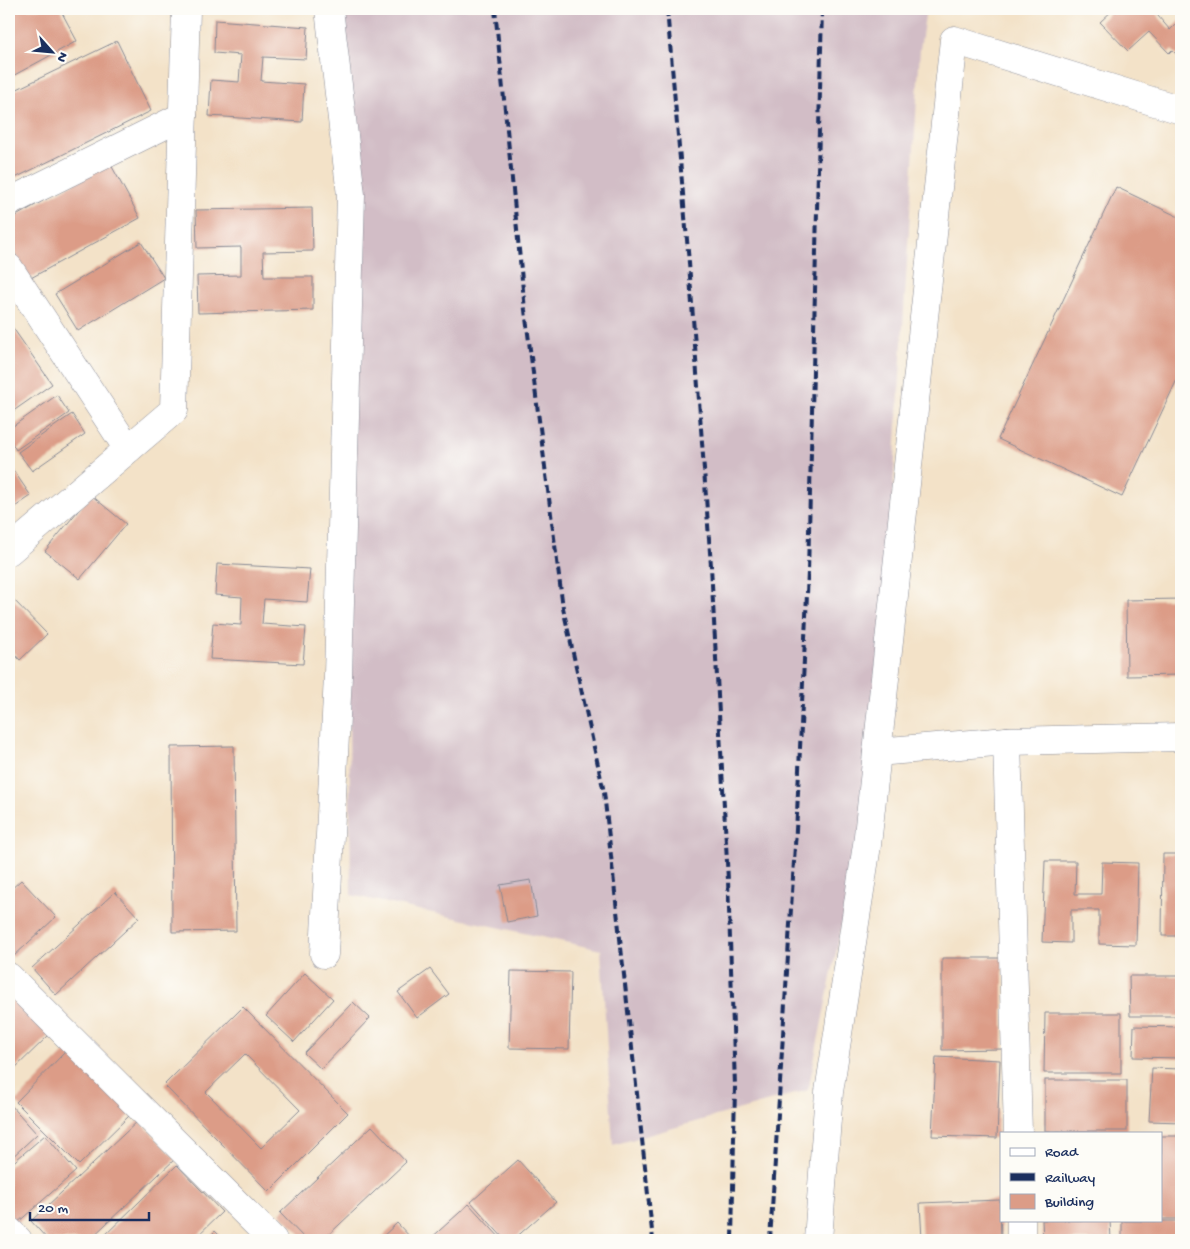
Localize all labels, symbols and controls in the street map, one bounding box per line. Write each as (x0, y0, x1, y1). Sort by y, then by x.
north arrow (28, 28, 78, 78)
text: N (52, 49, 71, 65)
legend (1000, 1132, 1162, 1222)
text: Road (1045, 1144, 1079, 1162)
text: Railway (1045, 1170, 1096, 1188)
scale bar (30, 1189, 149, 1221)
text: Building (1044, 1194, 1094, 1212)
text: 20 m (38, 1200, 68, 1218)

